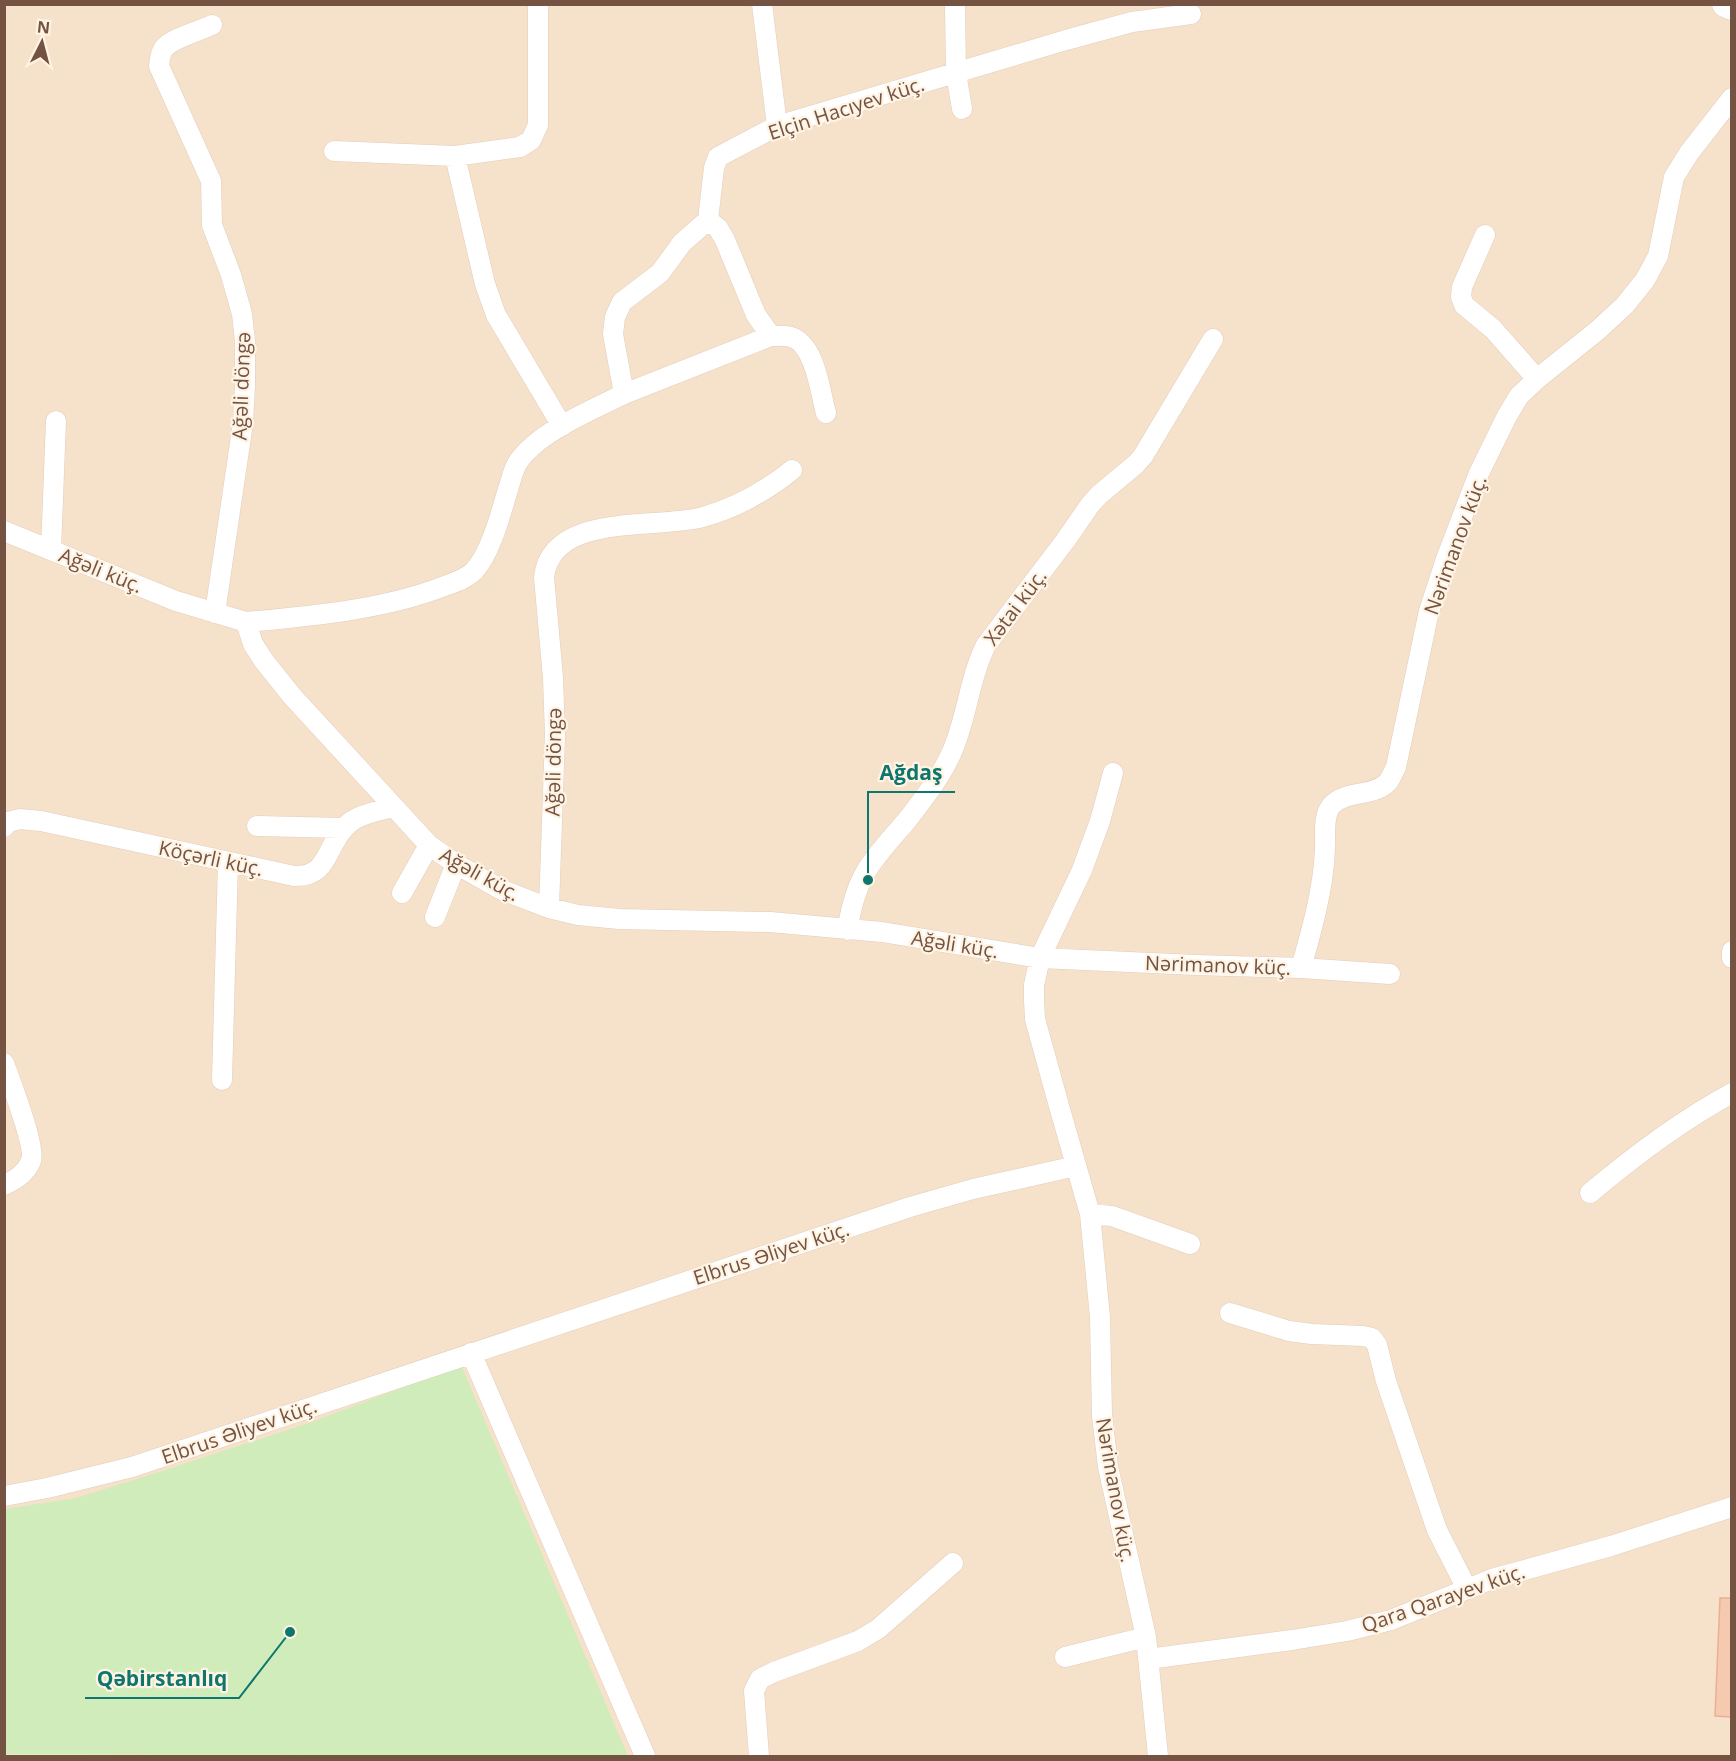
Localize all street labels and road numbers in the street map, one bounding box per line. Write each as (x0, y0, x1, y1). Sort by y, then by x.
street label: Elçin Hacıyev küç. (764, 70, 928, 146)
street label: Ağəli döngə (226, 331, 256, 441)
street label: Nərimanov küç. (1417, 472, 1493, 618)
street label: Ağəli küç. (55, 541, 147, 599)
street label: Xətai küç. (977, 563, 1053, 651)
street label: Ağəli döngə (539, 707, 567, 817)
street label: Köçərli küç. (156, 834, 266, 882)
street label: Ağəli küç. (435, 841, 525, 907)
street label: Ağəli küç. (910, 924, 1000, 964)
street label: Nərimanov küç. (1144, 949, 1292, 981)
street label: Elbrus Əliyev küç. (689, 1215, 853, 1291)
street label: Elbrus Əliyev küç. (158, 1392, 320, 1470)
street label: Nərimanov küç. (1090, 1416, 1142, 1564)
street label: Qara Qarayev küç. (1358, 1557, 1528, 1639)

